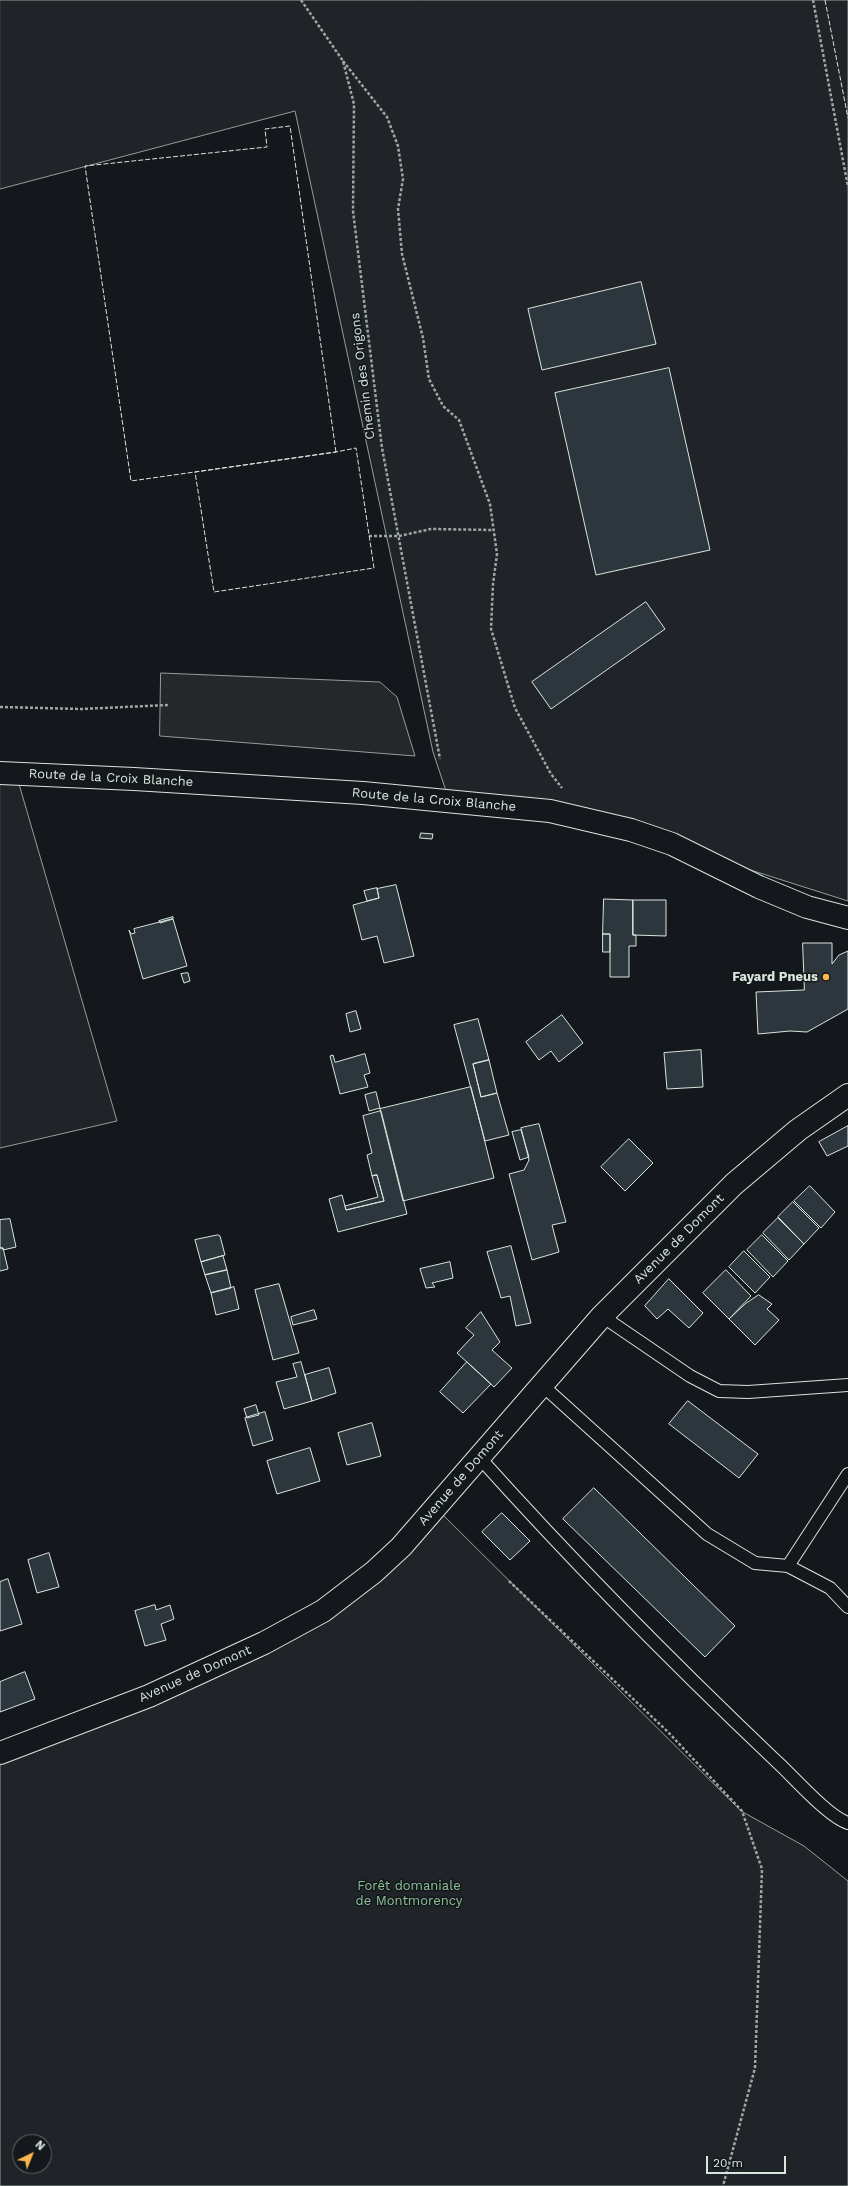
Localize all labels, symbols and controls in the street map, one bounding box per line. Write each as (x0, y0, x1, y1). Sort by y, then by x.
street label: Chemin des Origons (347, 312, 379, 440)
street label: Route de la Croix Blanche (28, 766, 194, 790)
street label: Route de la Croix Blanche (351, 785, 517, 815)
place label: Fayard Pneus (732, 969, 818, 985)
marker: Fayard Pneus (821, 972, 831, 982)
street label: Avenue de Domont (631, 1191, 727, 1287)
street label: Avenue de Domont (415, 1427, 507, 1529)
street label: Avenue de Domont (136, 1642, 254, 1706)
park label: Forêt domaniale de Montmorency (356, 1878, 462, 1909)
north arrow (12, 2134, 52, 2174)
text: N (32, 2138, 47, 2153)
scale bar (708, 2148, 788, 2174)
text: 20 m (713, 2156, 743, 2170)

